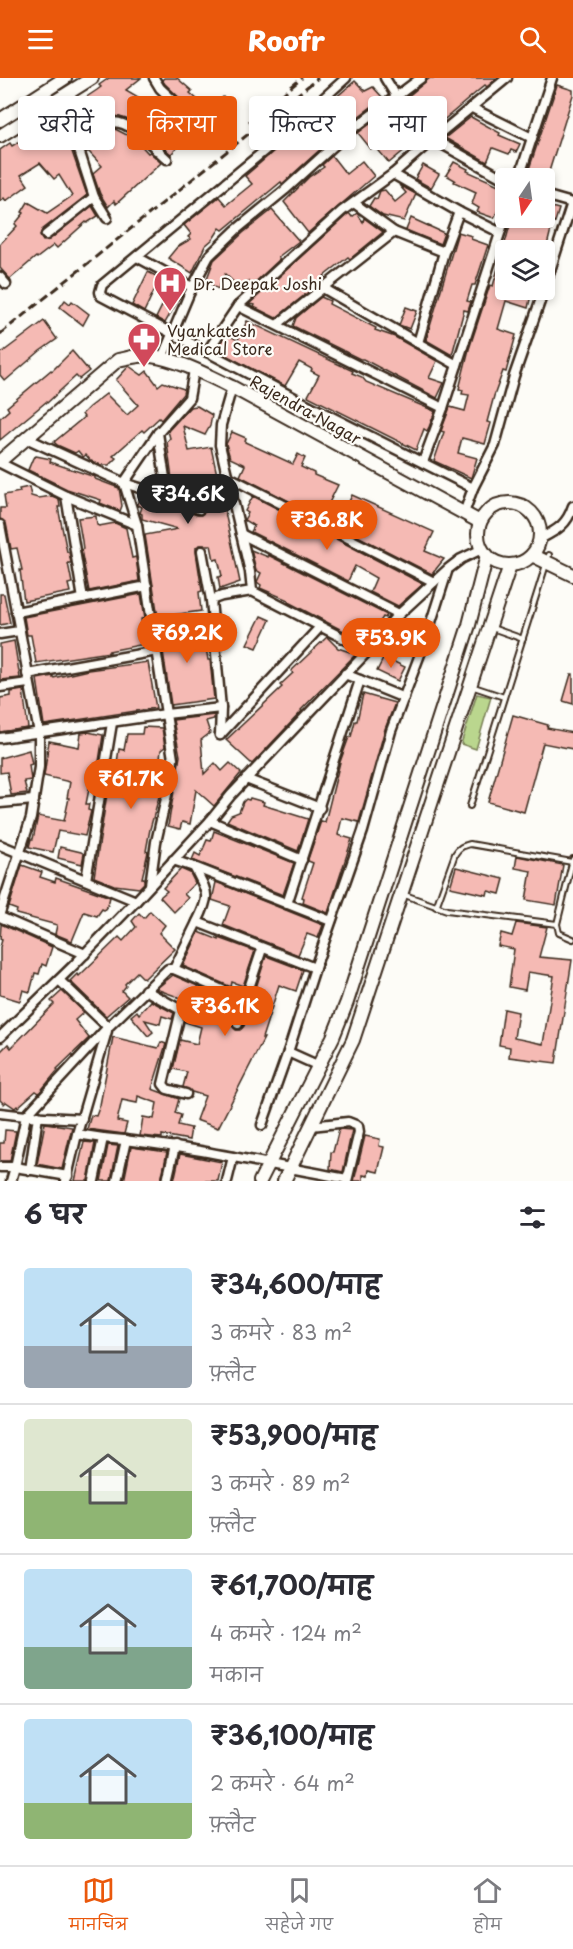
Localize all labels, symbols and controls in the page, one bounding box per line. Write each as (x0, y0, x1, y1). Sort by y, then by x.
text: Roofr (248, 19, 325, 60)
icon: menu (24, 23, 57, 56)
icon: search (516, 23, 549, 56)
chip: खरीदें (18, 96, 115, 150)
chip: किराया (127, 96, 237, 150)
chip: फ़िल्टर (249, 96, 356, 150)
chip: नया (368, 96, 447, 150)
north arrow (495, 168, 555, 228)
map controls (495, 168, 555, 300)
button: layers (495, 240, 555, 300)
hospital icon: Dr. Deepak Joshi (152, 265, 188, 312)
place label: Dr. Deepak Joshi (193, 271, 322, 295)
place label: Vyankatesh Medical Store (167, 318, 272, 360)
pharmacy icon: Vyankatesh Medical Store (126, 321, 162, 368)
street label: Rajendra Nagar (246, 368, 367, 450)
pin: ₹34.6K (139, 474, 237, 525)
text: ₹34.6K (151, 478, 225, 508)
pin: ₹36.8K (278, 500, 376, 551)
text: ₹36.8K (290, 504, 364, 534)
pin: ₹69.2K (138, 613, 236, 664)
text: ₹69.2K (151, 617, 223, 647)
pin: ₹53.9K (342, 618, 440, 669)
text: ₹53.9K (355, 622, 427, 652)
pin: ₹61.7K (82, 759, 180, 810)
text: ₹61.7K (98, 763, 164, 793)
pin: ₹36.1K (176, 986, 274, 1037)
text: ₹36.1K (190, 990, 260, 1020)
text: 6 घर (24, 1194, 85, 1233)
icon: filters (516, 1201, 549, 1234)
text: ₹34,600/माह (210, 1264, 381, 1303)
icon: home (72, 1292, 144, 1364)
text: 3 कमरे · 83 m² (210, 1317, 352, 1347)
text: फ़्लैट (210, 1358, 256, 1388)
text: ₹53,900/माह (210, 1415, 377, 1454)
icon: home (72, 1443, 144, 1515)
text: 3 कमरे · 89 m² (210, 1468, 350, 1498)
text: फ़्लैट (210, 1509, 256, 1539)
text: ₹61,700/माह (210, 1565, 373, 1604)
icon: home (72, 1593, 144, 1665)
text: 4 कमरे · 124 m² (210, 1618, 362, 1648)
text: मकान (210, 1659, 263, 1689)
text: ₹36,100/माह (210, 1715, 374, 1754)
icon: home (72, 1743, 144, 1815)
text: 2 कमरे · 64 m² (210, 1768, 355, 1798)
text: फ़्लैट (210, 1809, 256, 1839)
tab: मानचित्र (69, 1874, 128, 1942)
tab: सहेजे गए (266, 1874, 333, 1942)
tab: होम (471, 1874, 504, 1942)

